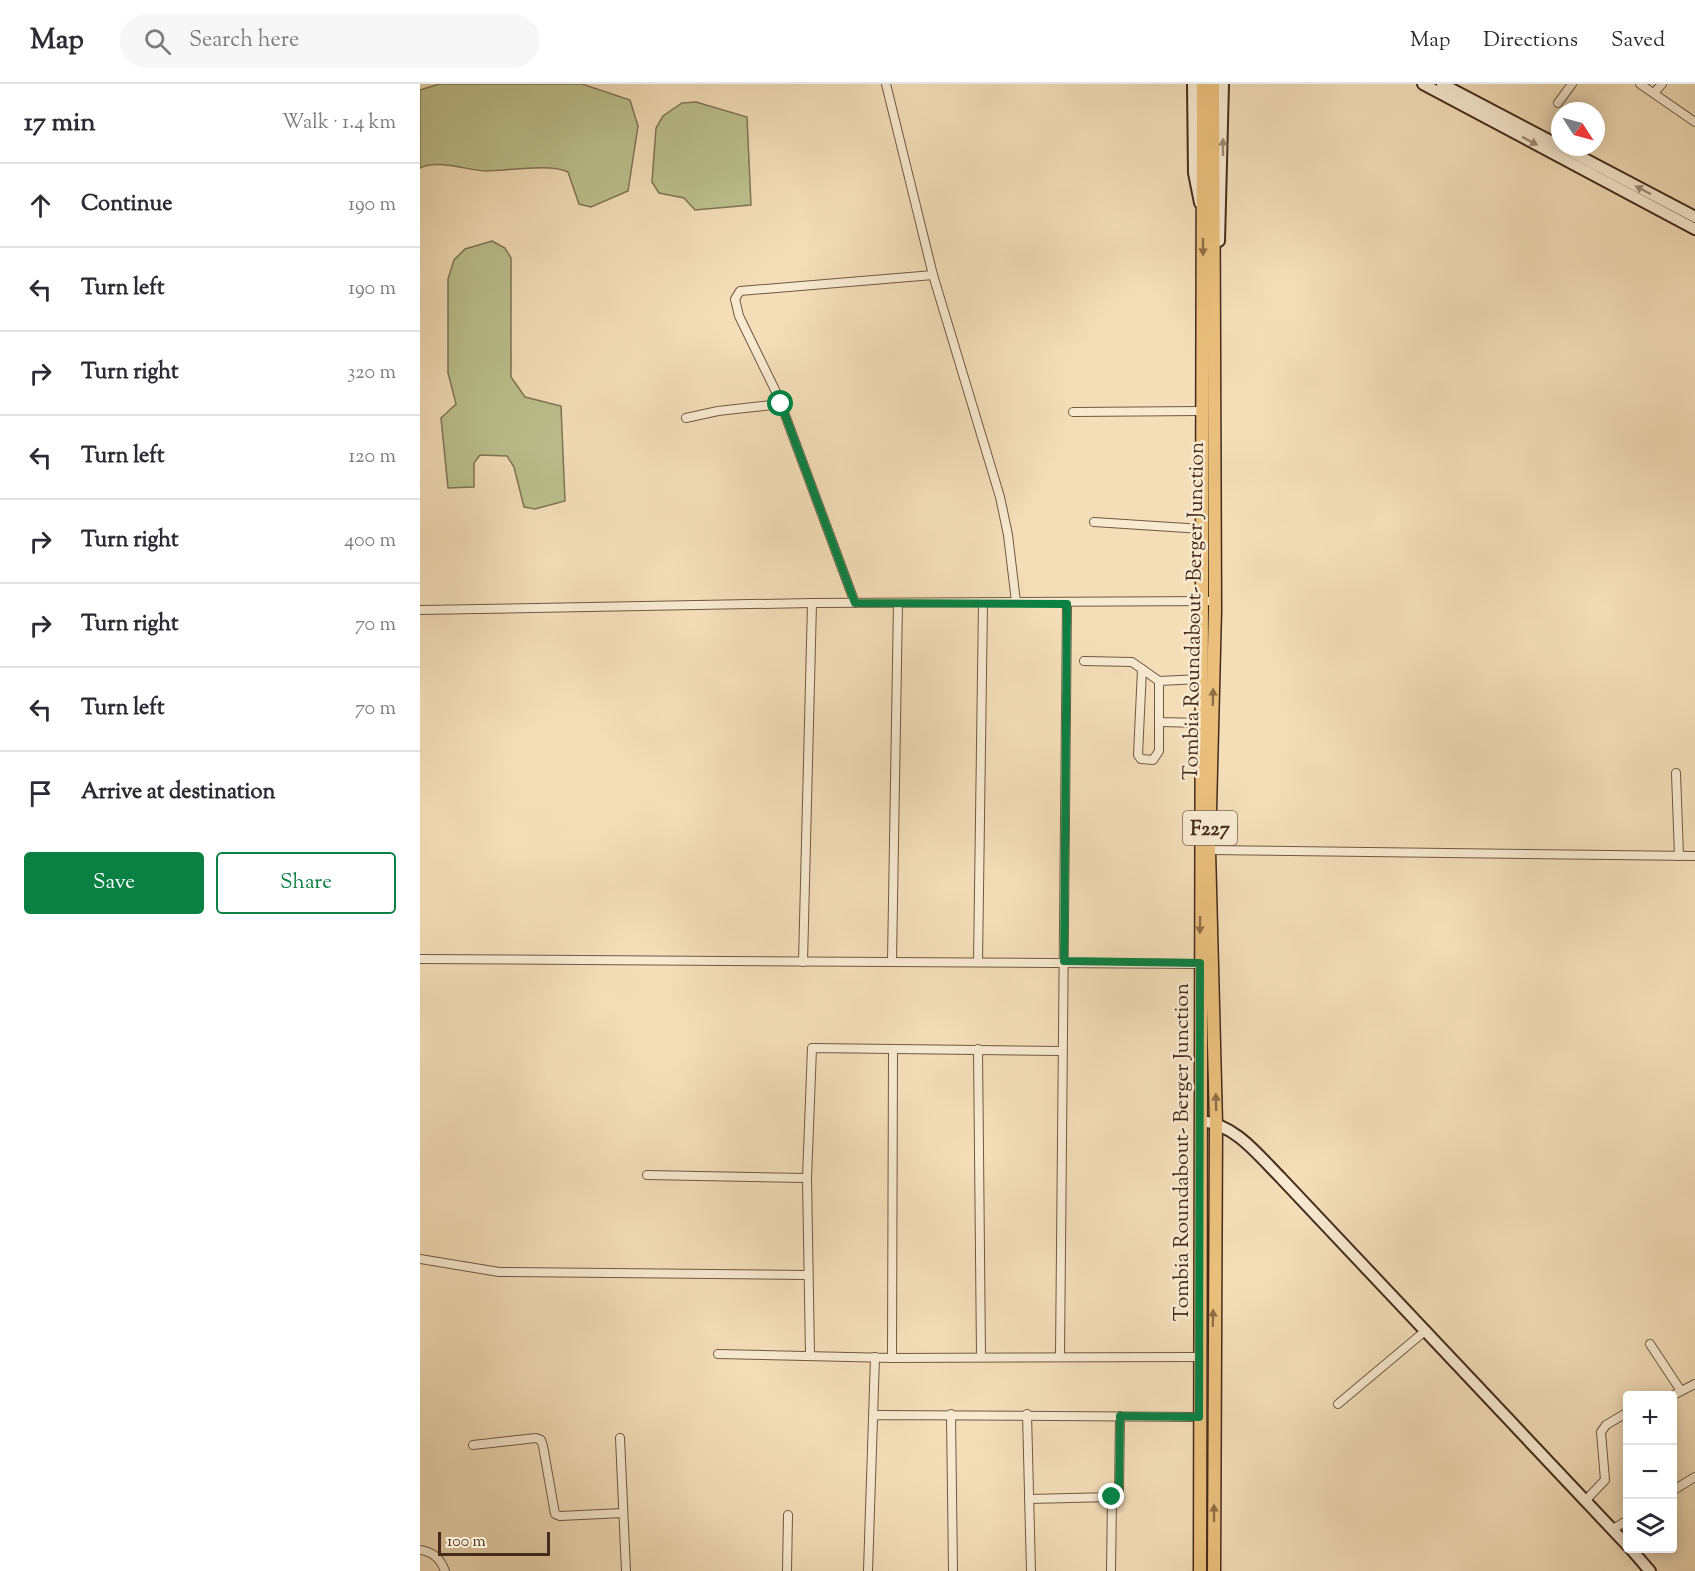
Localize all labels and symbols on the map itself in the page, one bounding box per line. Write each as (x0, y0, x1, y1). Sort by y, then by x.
north arrow (1551, 102, 1605, 156)
one-way arrow (1521, 136, 1539, 146)
one-way arrow (1218, 137, 1228, 156)
one-way arrow (1634, 185, 1651, 195)
one-way arrow (1198, 238, 1208, 257)
route start (767, 390, 793, 416)
street label: Tombia Roundabout- Berger Junction (1177, 442, 1213, 781)
one-way arrow (1208, 687, 1217, 706)
road number: F227 (1183, 811, 1237, 845)
one-way arrow (1195, 916, 1205, 935)
street label: Tombia Roundabout- Berger Junction (1168, 983, 1198, 1321)
one-way arrow (1211, 1092, 1221, 1111)
one-way arrow (1209, 1308, 1218, 1327)
route end (1098, 1483, 1124, 1509)
one-way arrow (1209, 1503, 1219, 1522)
scale bar (438, 1529, 550, 1556)

